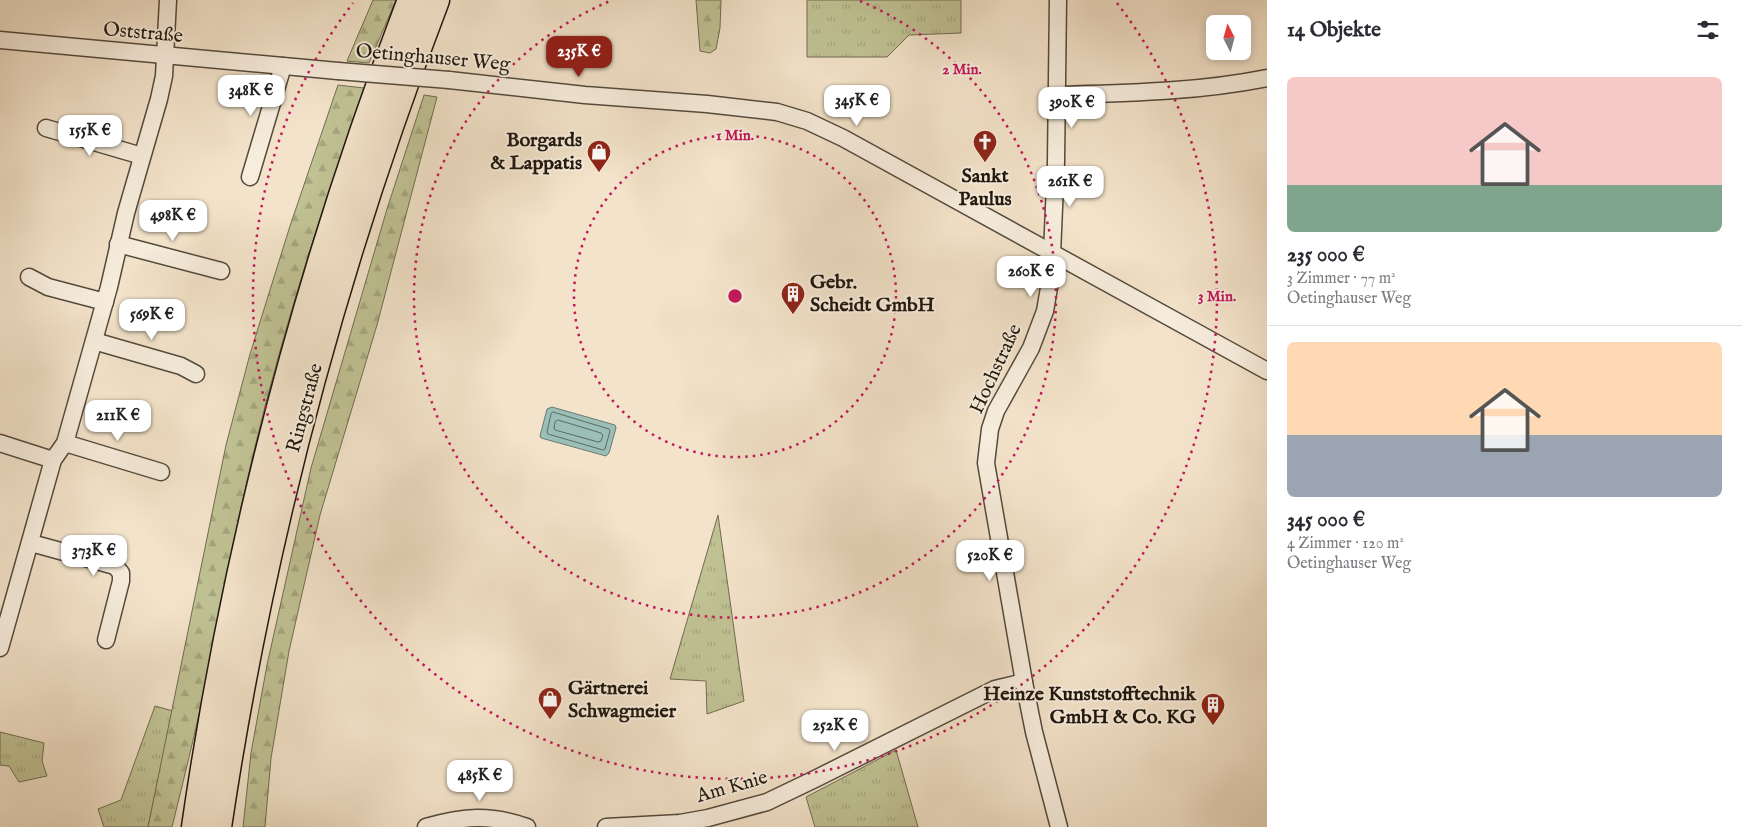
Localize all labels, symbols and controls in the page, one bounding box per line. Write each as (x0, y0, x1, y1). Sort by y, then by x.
north arrow (1206, 15, 1251, 60)
map controls (1206, 15, 1251, 60)
icon: filters (1694, 16, 1722, 44)
street label: Oststraße (102, 17, 184, 49)
text: 14 Objekte (1287, 17, 1381, 44)
pin: 235K € (538, 36, 620, 78)
street label: Oetinghauser Weg (355, 39, 513, 77)
text: 235K € (557, 42, 601, 62)
text: 2 Min. (942, 60, 982, 79)
pin: 348K € (210, 74, 292, 117)
text: 348K € (229, 81, 273, 101)
pin: 345K € (816, 84, 898, 127)
pin: 390K € (1031, 86, 1113, 129)
text: 345K € (835, 91, 879, 111)
text: 390K € (1049, 93, 1095, 113)
icon: home (1460, 109, 1550, 199)
pin: 155K € (49, 114, 131, 157)
text: 155K € (69, 121, 111, 141)
text: 1 Min. (716, 126, 754, 145)
place label: Borgards & Lappatis (490, 128, 582, 176)
church icon: Sankt Paulus (972, 129, 998, 163)
shop icon: Borgards & Lappatis (586, 139, 612, 173)
place label: Sankt Paulus (958, 164, 1012, 212)
pin: 261K € (1029, 166, 1111, 208)
text: 261K € (1048, 172, 1092, 192)
pin: 498K € (132, 200, 214, 242)
text: 498K € (150, 206, 196, 226)
text: 235 000 € (1287, 242, 1365, 269)
pin: 260K € (990, 256, 1072, 298)
text: 260K € (1008, 262, 1054, 282)
text: 3 Zimmer · 77 m² (1287, 269, 1396, 289)
place label: Gebr. Scheidt GmbH (810, 270, 935, 318)
building icon: Gebr. Scheidt GmbH (780, 281, 806, 315)
centre of rings (726, 287, 744, 305)
text: 3 Min. (1198, 287, 1236, 306)
text: Oetinghauser Weg (1287, 289, 1411, 309)
pin: 569K € (111, 298, 193, 341)
text: 569K € (130, 305, 174, 325)
street label: Hochstraße (964, 320, 1028, 418)
street label: Ringstraße (281, 361, 329, 455)
icon: home (1460, 375, 1550, 465)
pin: 211K € (77, 400, 159, 442)
text: 211K € (96, 406, 140, 426)
text: 345 000 € (1287, 507, 1365, 534)
pin: 373K € (53, 534, 135, 577)
text: 4 Zimmer · 120 m² (1287, 534, 1404, 554)
pin: 520K € (949, 540, 1031, 582)
text: 373K € (72, 541, 116, 561)
text: 520K € (967, 546, 1013, 566)
text: Oetinghauser Weg (1287, 554, 1411, 574)
place label: Gärtnerei Schwagmeier (568, 676, 677, 724)
place label: Heinze Kunststofftechnik GmbH & Co. KG (983, 682, 1197, 730)
shop icon: Gärtnerei Schwagmeier (537, 686, 563, 720)
building icon: Heinze Kunststofftechnik GmbH & Co. KG (1200, 692, 1226, 726)
pin: 252K € (794, 710, 876, 752)
text: 252K € (812, 716, 858, 736)
pin: 485K € (439, 760, 521, 802)
street label: Am Knie (693, 765, 770, 809)
text: 485K € (458, 766, 502, 786)

